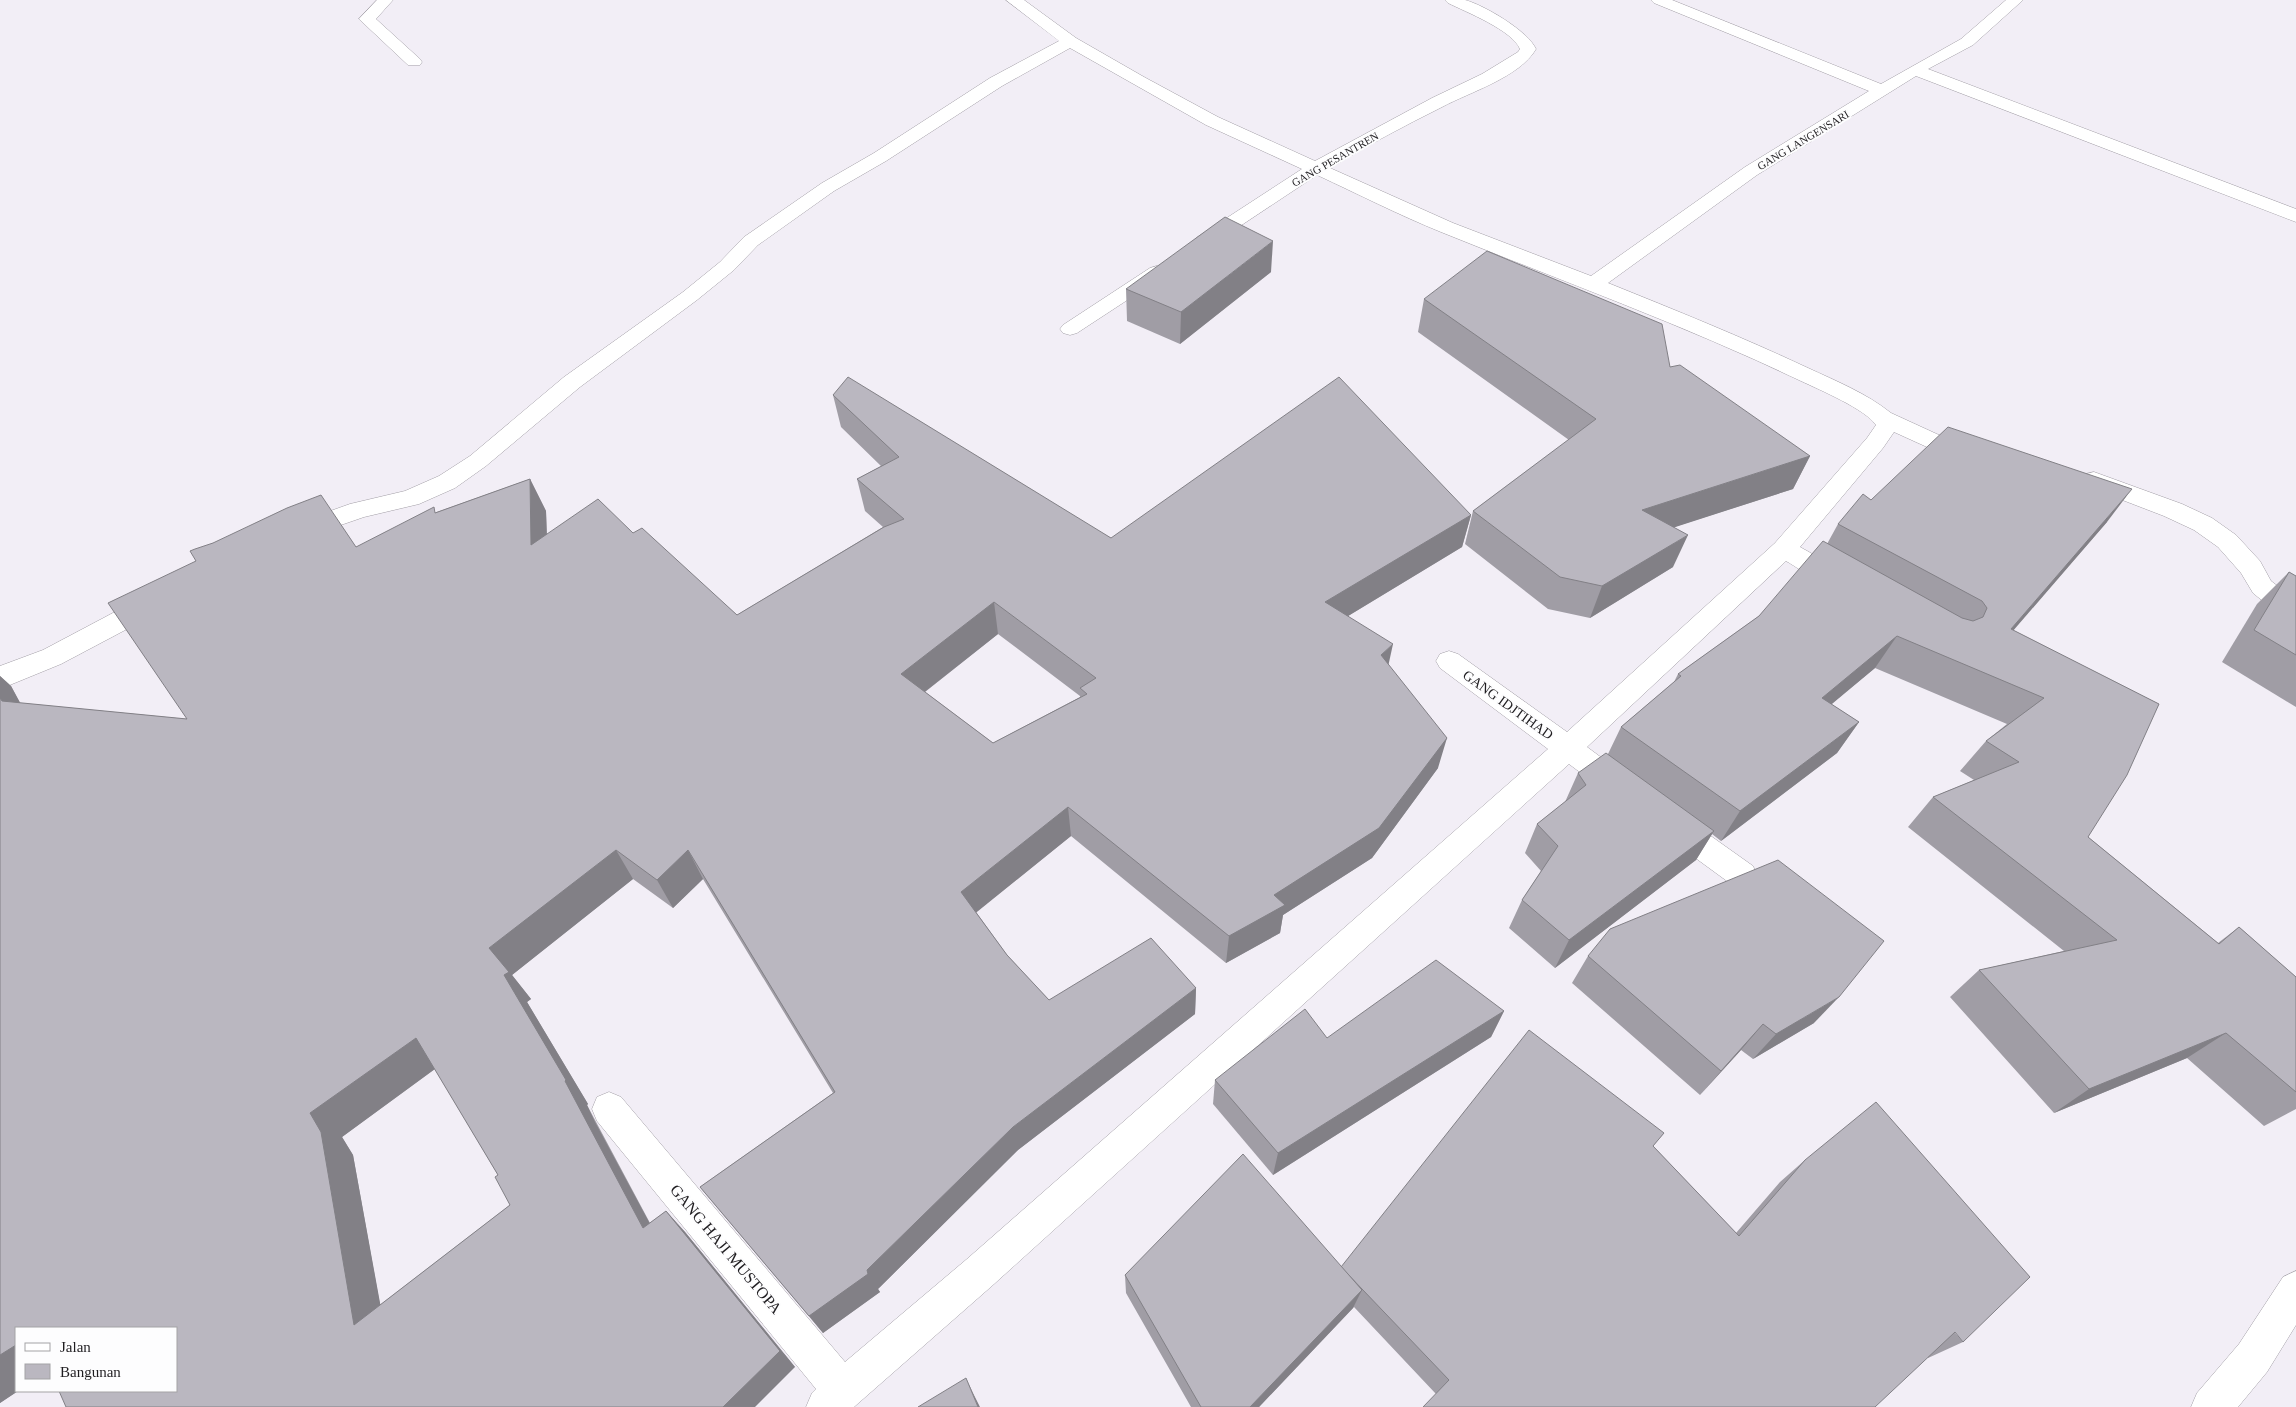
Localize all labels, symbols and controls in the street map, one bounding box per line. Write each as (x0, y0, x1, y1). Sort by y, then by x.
street label: GANG LANGENSARI (1755, 108, 1851, 172)
street label: GANG PESANTREN (1290, 129, 1381, 189)
street label: GANG IDJTIHAD (1460, 667, 1556, 743)
street label: GANG HAJI MUSTOPA (667, 1181, 785, 1317)
legend (15, 1327, 178, 1392)
text: Jalan (60, 1339, 91, 1355)
text: Bangunan (60, 1364, 121, 1380)

